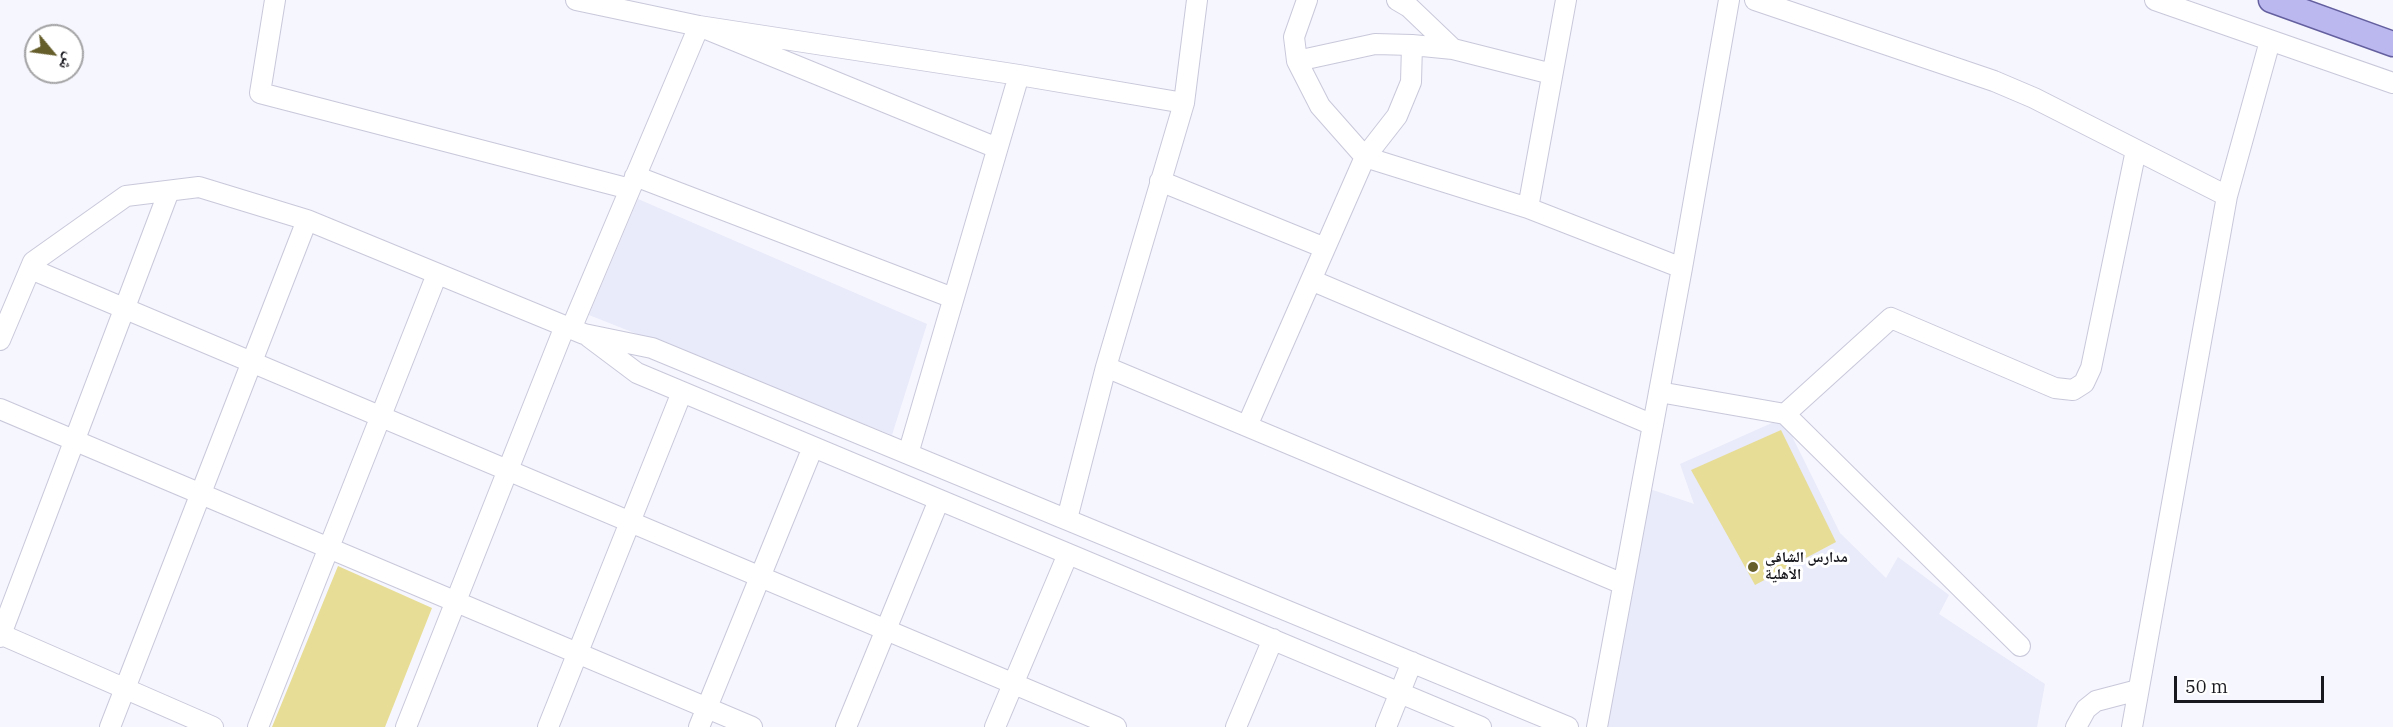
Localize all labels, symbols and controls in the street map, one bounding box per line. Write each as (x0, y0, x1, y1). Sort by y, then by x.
north arrow (24, 24, 84, 84)
text: ش (55, 49, 81, 74)
place label: مدارس الشافي الأهلية (1765, 549, 1848, 584)
marker: مدارس الشافي الأهلية (1746, 560, 1760, 574)
scale bar (2177, 664, 2327, 702)
text: 50 m (2185, 675, 2228, 698)

